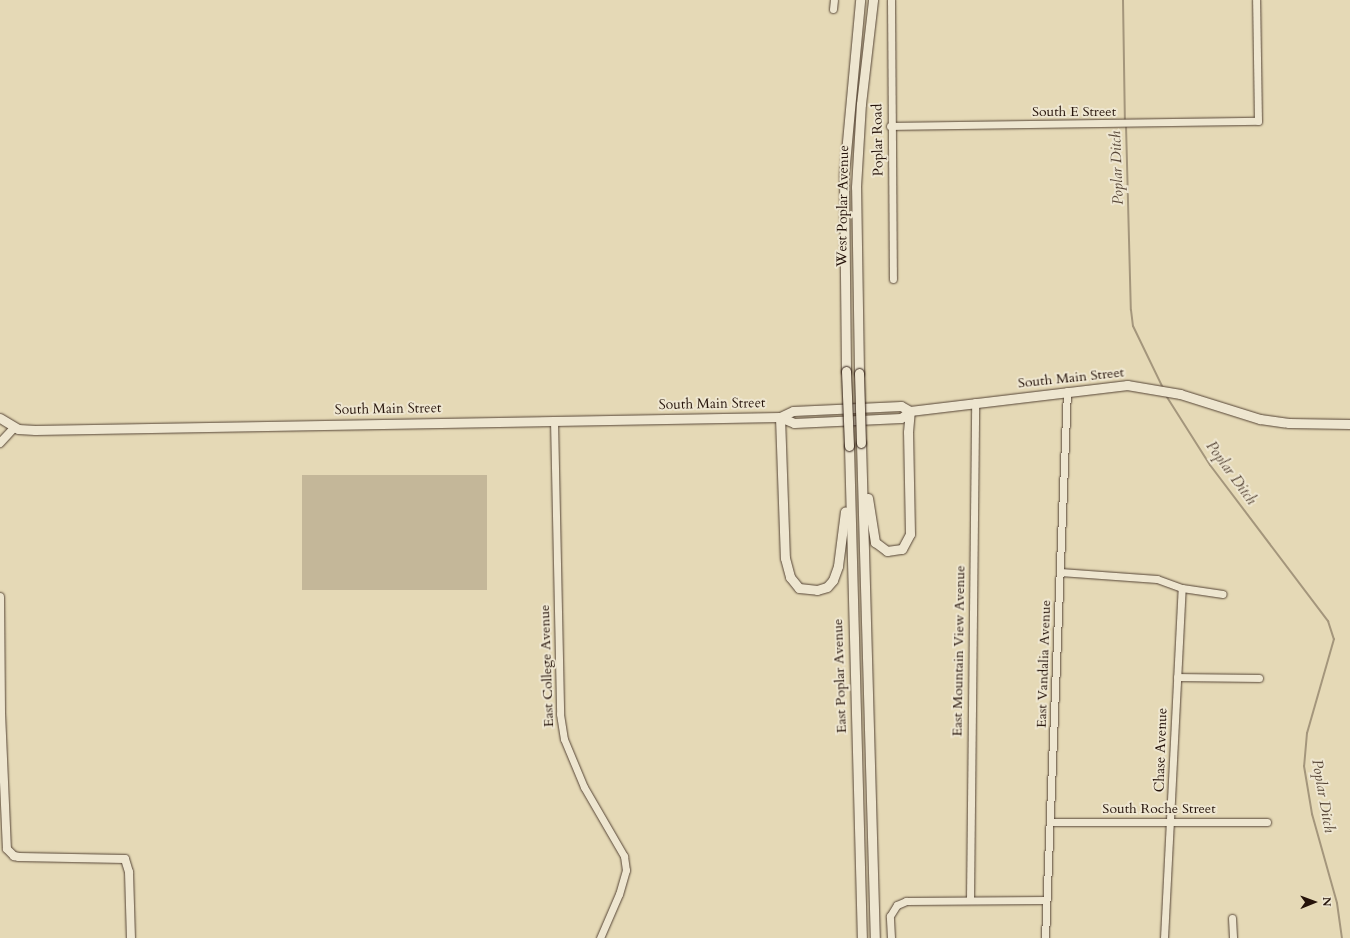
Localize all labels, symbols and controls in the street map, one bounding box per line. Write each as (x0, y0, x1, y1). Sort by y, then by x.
street label: Poplar Road (869, 104, 887, 176)
street label: South E Street (1032, 104, 1116, 120)
water label: Poplar Ditch (1107, 131, 1127, 205)
street label: West Poplar Avenue (834, 145, 852, 267)
street label: South Main Street (1017, 364, 1125, 392)
street label: South Main Street (659, 395, 765, 413)
street label: South Main Street (335, 400, 441, 418)
water label: Poplar Ditch (1202, 438, 1260, 508)
street label: East Mountain View Avenue (949, 565, 969, 737)
street label: East Vandalia Avenue (1033, 600, 1055, 728)
street label: East College Avenue (536, 604, 558, 728)
street label: East Poplar Avenue (830, 618, 850, 734)
street label: Chase Avenue (1151, 707, 1171, 793)
water label: Poplar Ditch (1308, 758, 1338, 834)
street label: South Roche Street (1102, 801, 1216, 817)
north arrow (1294, 882, 1334, 922)
text: N (1319, 897, 1334, 907)

